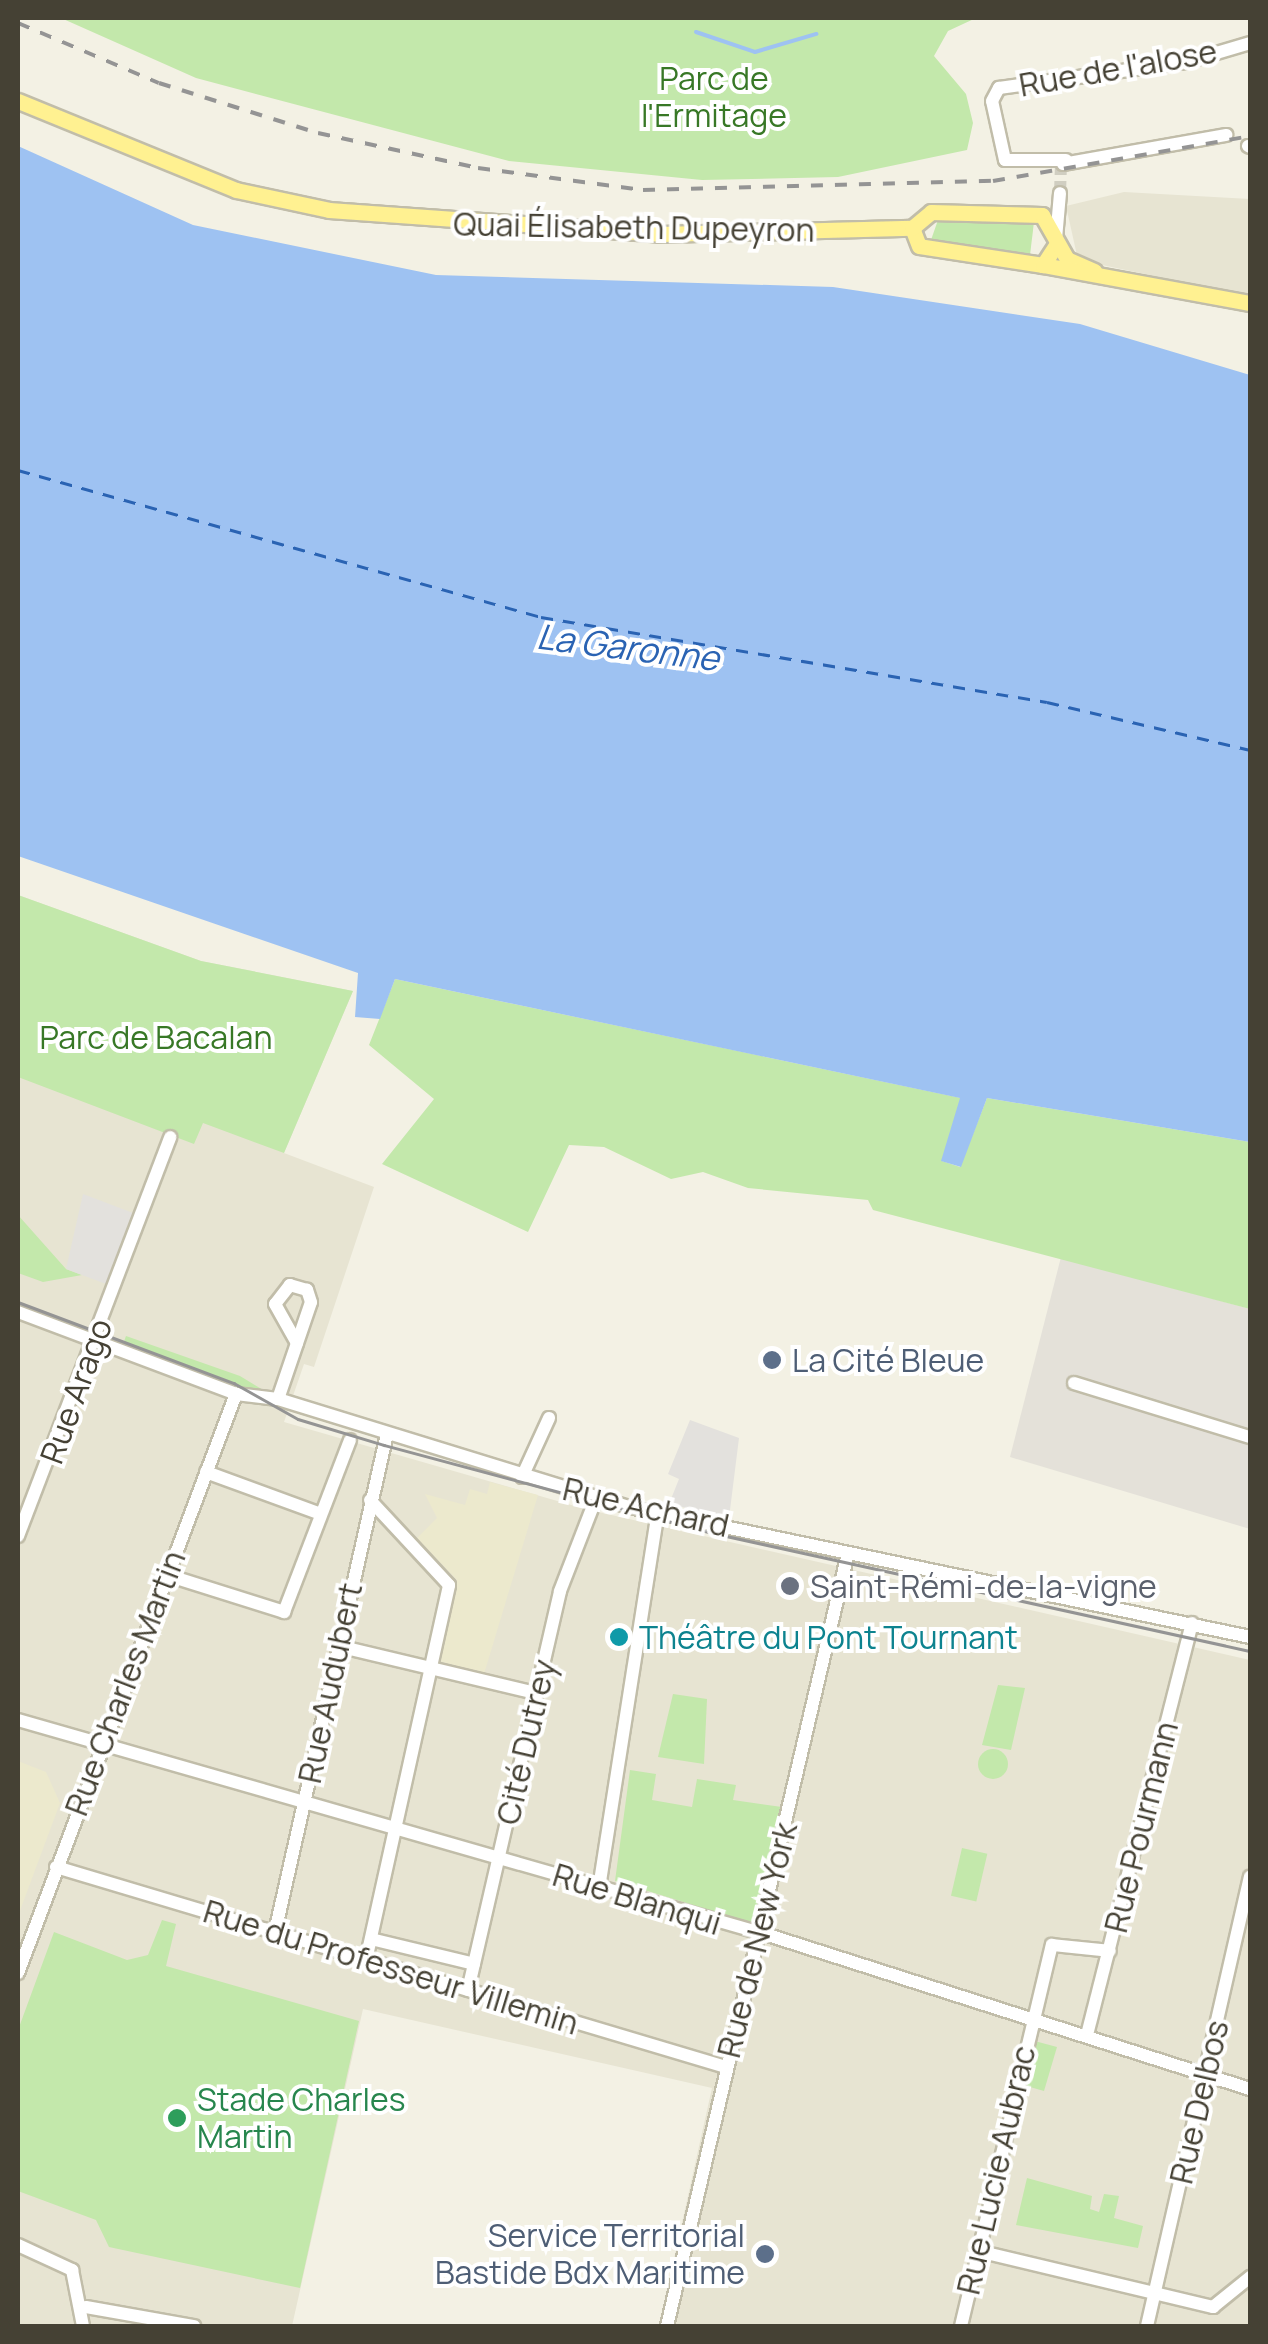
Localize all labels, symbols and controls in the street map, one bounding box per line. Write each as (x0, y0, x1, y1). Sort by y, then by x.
street label: Rue de l'alose (1016, 32, 1220, 104)
park label: Parc de l'Ermitage (641, 60, 787, 135)
street label: Quai Élisabeth Dupeyron (453, 205, 815, 249)
water label: La Garonne (534, 615, 722, 679)
park label: Parc de Bacalan (40, 1018, 272, 1056)
street label: Rue Arago (32, 1313, 120, 1469)
place label: La Cité Bleue (792, 1341, 984, 1379)
marker: La Cité Bleue (761, 1349, 783, 1371)
street label: Rue Achard (559, 1469, 733, 1545)
street label: Rue Charles Martin (57, 1545, 193, 1821)
place label: Saint-Rémi-de-la-vigne (810, 1567, 1157, 1605)
marker: Saint-Rémi-de-la-vigne (779, 1575, 801, 1597)
street label: Rue Audubert (290, 1579, 370, 1787)
place label: Théâtre du Pont Tournant (639, 1618, 1018, 1656)
marker: Théâtre du Pont Tournant (608, 1626, 630, 1648)
street label: Cité Dutrey (488, 1656, 564, 1828)
street label: Rue Pourmann (1096, 1718, 1186, 1936)
street label: Rue de New York (709, 1819, 805, 2061)
street label: Rue Blanqui (548, 1855, 726, 1943)
street label: Rue du Professeur Villemin (199, 1892, 583, 2042)
street label: Rue Delbos (1162, 2017, 1236, 2187)
street label: Rue Lucie Aubrac (949, 2042, 1043, 2298)
place label: Stade Charles Martin (197, 2081, 406, 2156)
marker: Stade Charles Martin (166, 2107, 188, 2129)
place label: Service Territorial Bastide Bdx Maritime (435, 2217, 745, 2292)
marker: Service Territorial Bastide Bdx Maritime (754, 2243, 776, 2265)

